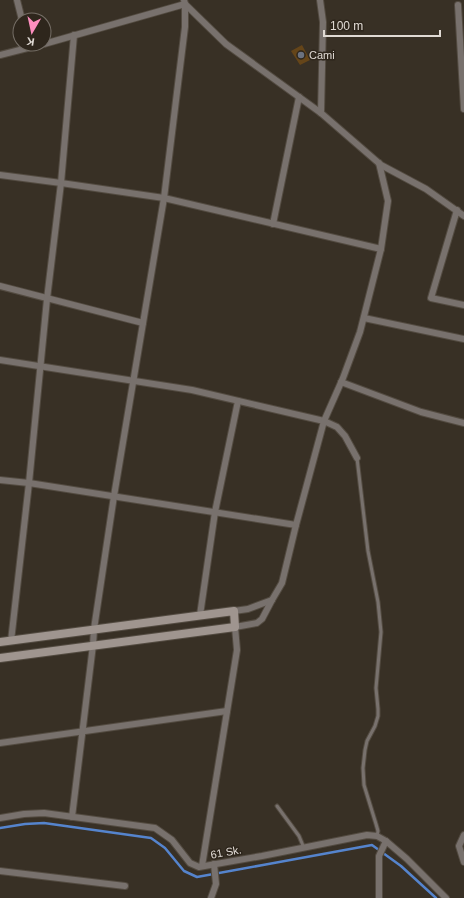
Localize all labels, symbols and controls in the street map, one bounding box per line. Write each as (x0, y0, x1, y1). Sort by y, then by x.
north arrow (12, 12, 52, 52)
scale bar (324, 12, 440, 38)
text: 100 m (330, 19, 363, 33)
text: K (26, 35, 35, 48)
place label: Cami (309, 49, 335, 61)
marker: Cami (296, 50, 306, 60)
street label: 61 Sk. (210, 843, 242, 861)

